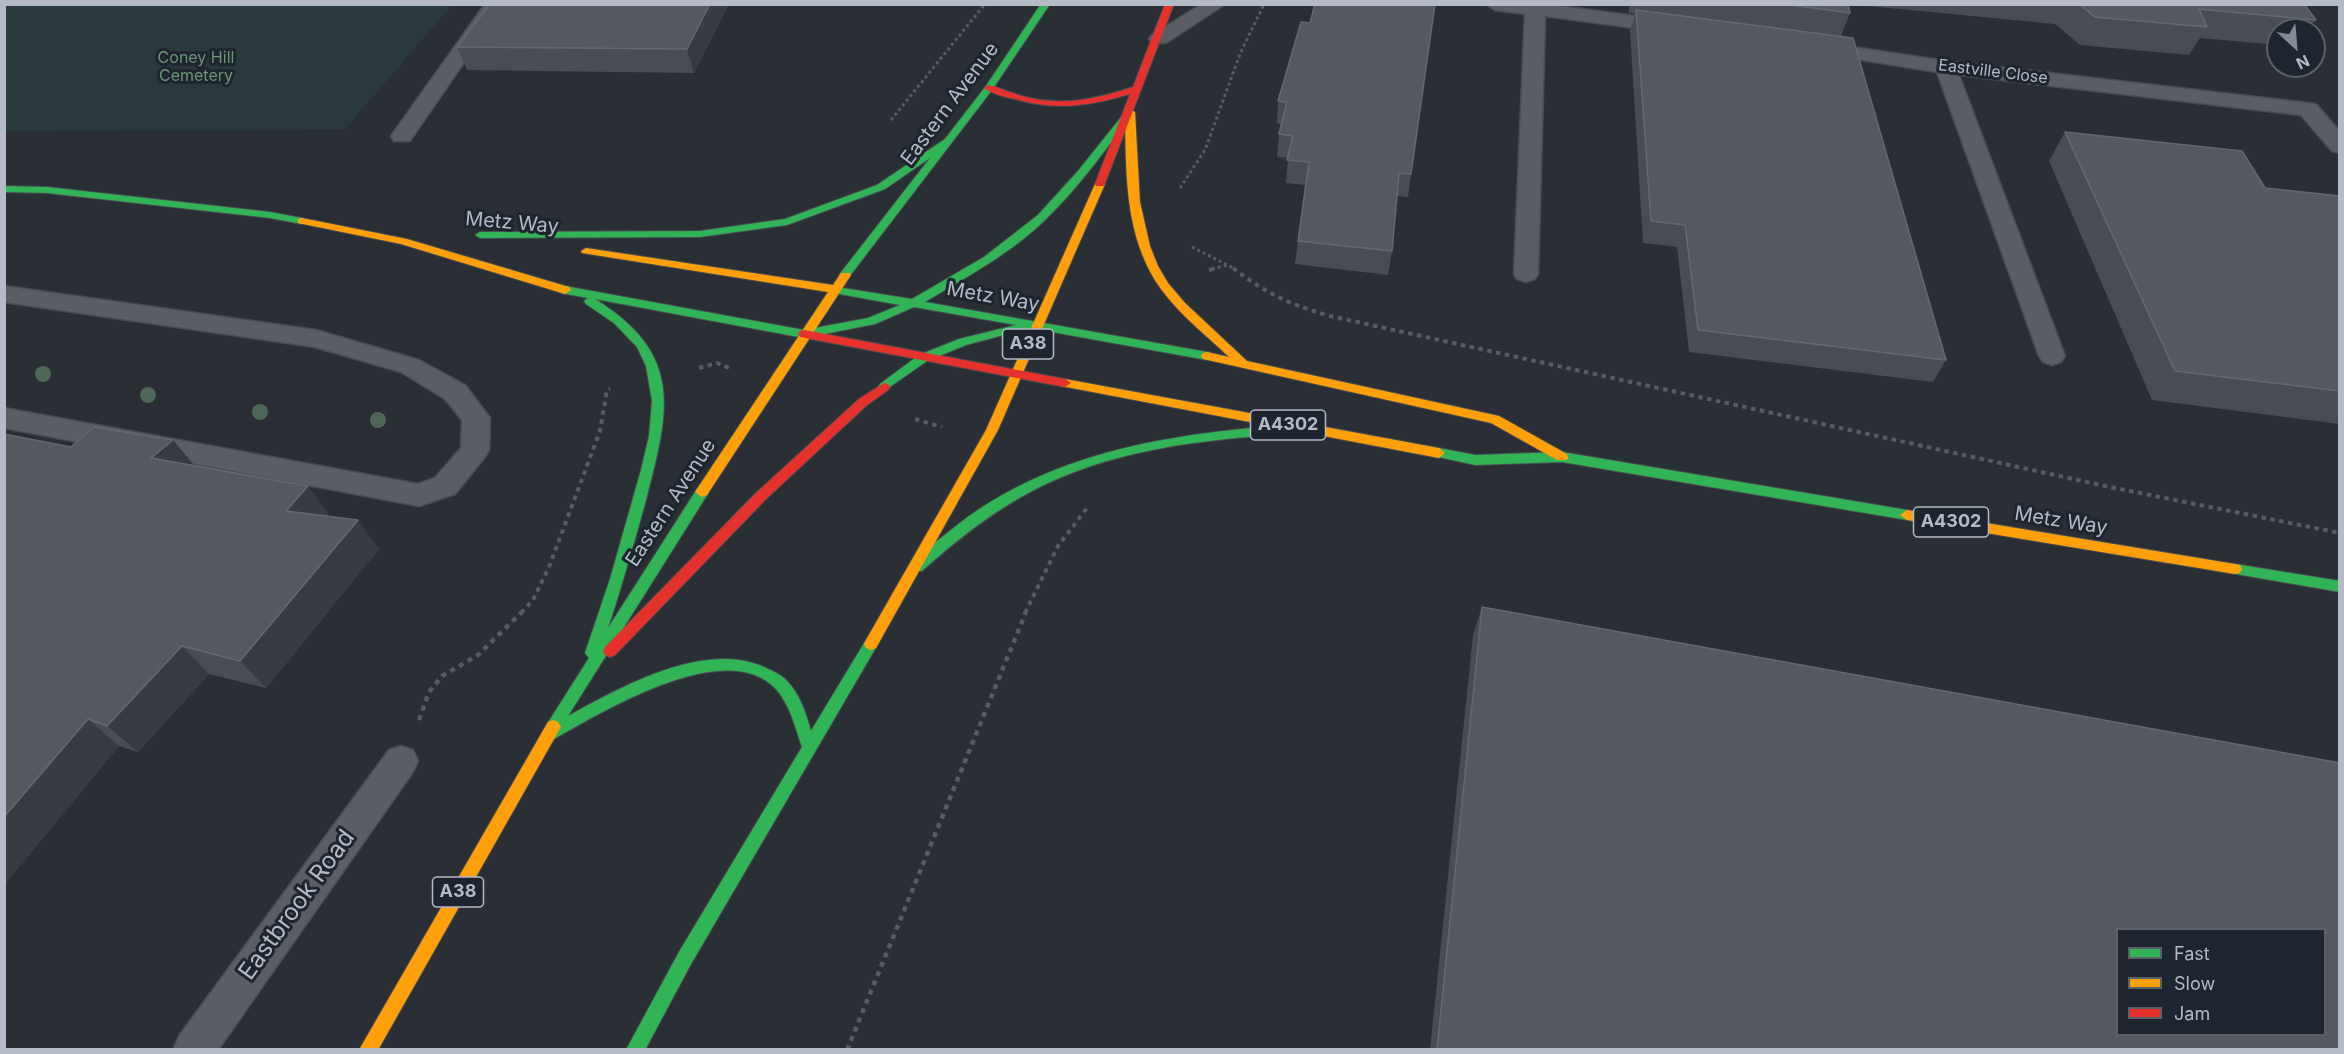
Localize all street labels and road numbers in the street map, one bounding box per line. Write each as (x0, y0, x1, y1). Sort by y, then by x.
street label: Eastern Avenue (896, 38, 1004, 170)
street label: Eastville Close (1937, 56, 2049, 88)
street label: Metz Way (464, 207, 560, 239)
street label: Metz Way (945, 277, 1041, 317)
road number: A38 (1002, 329, 1054, 359)
road number: A4302 (1250, 410, 1326, 440)
street label: Eastern Avenue (621, 435, 721, 571)
street label: Metz Way (2013, 502, 2109, 540)
road number: A4302 (1914, 507, 1988, 537)
street label: Eastbrook Road (233, 824, 361, 986)
road number: A38 (432, 877, 484, 907)

